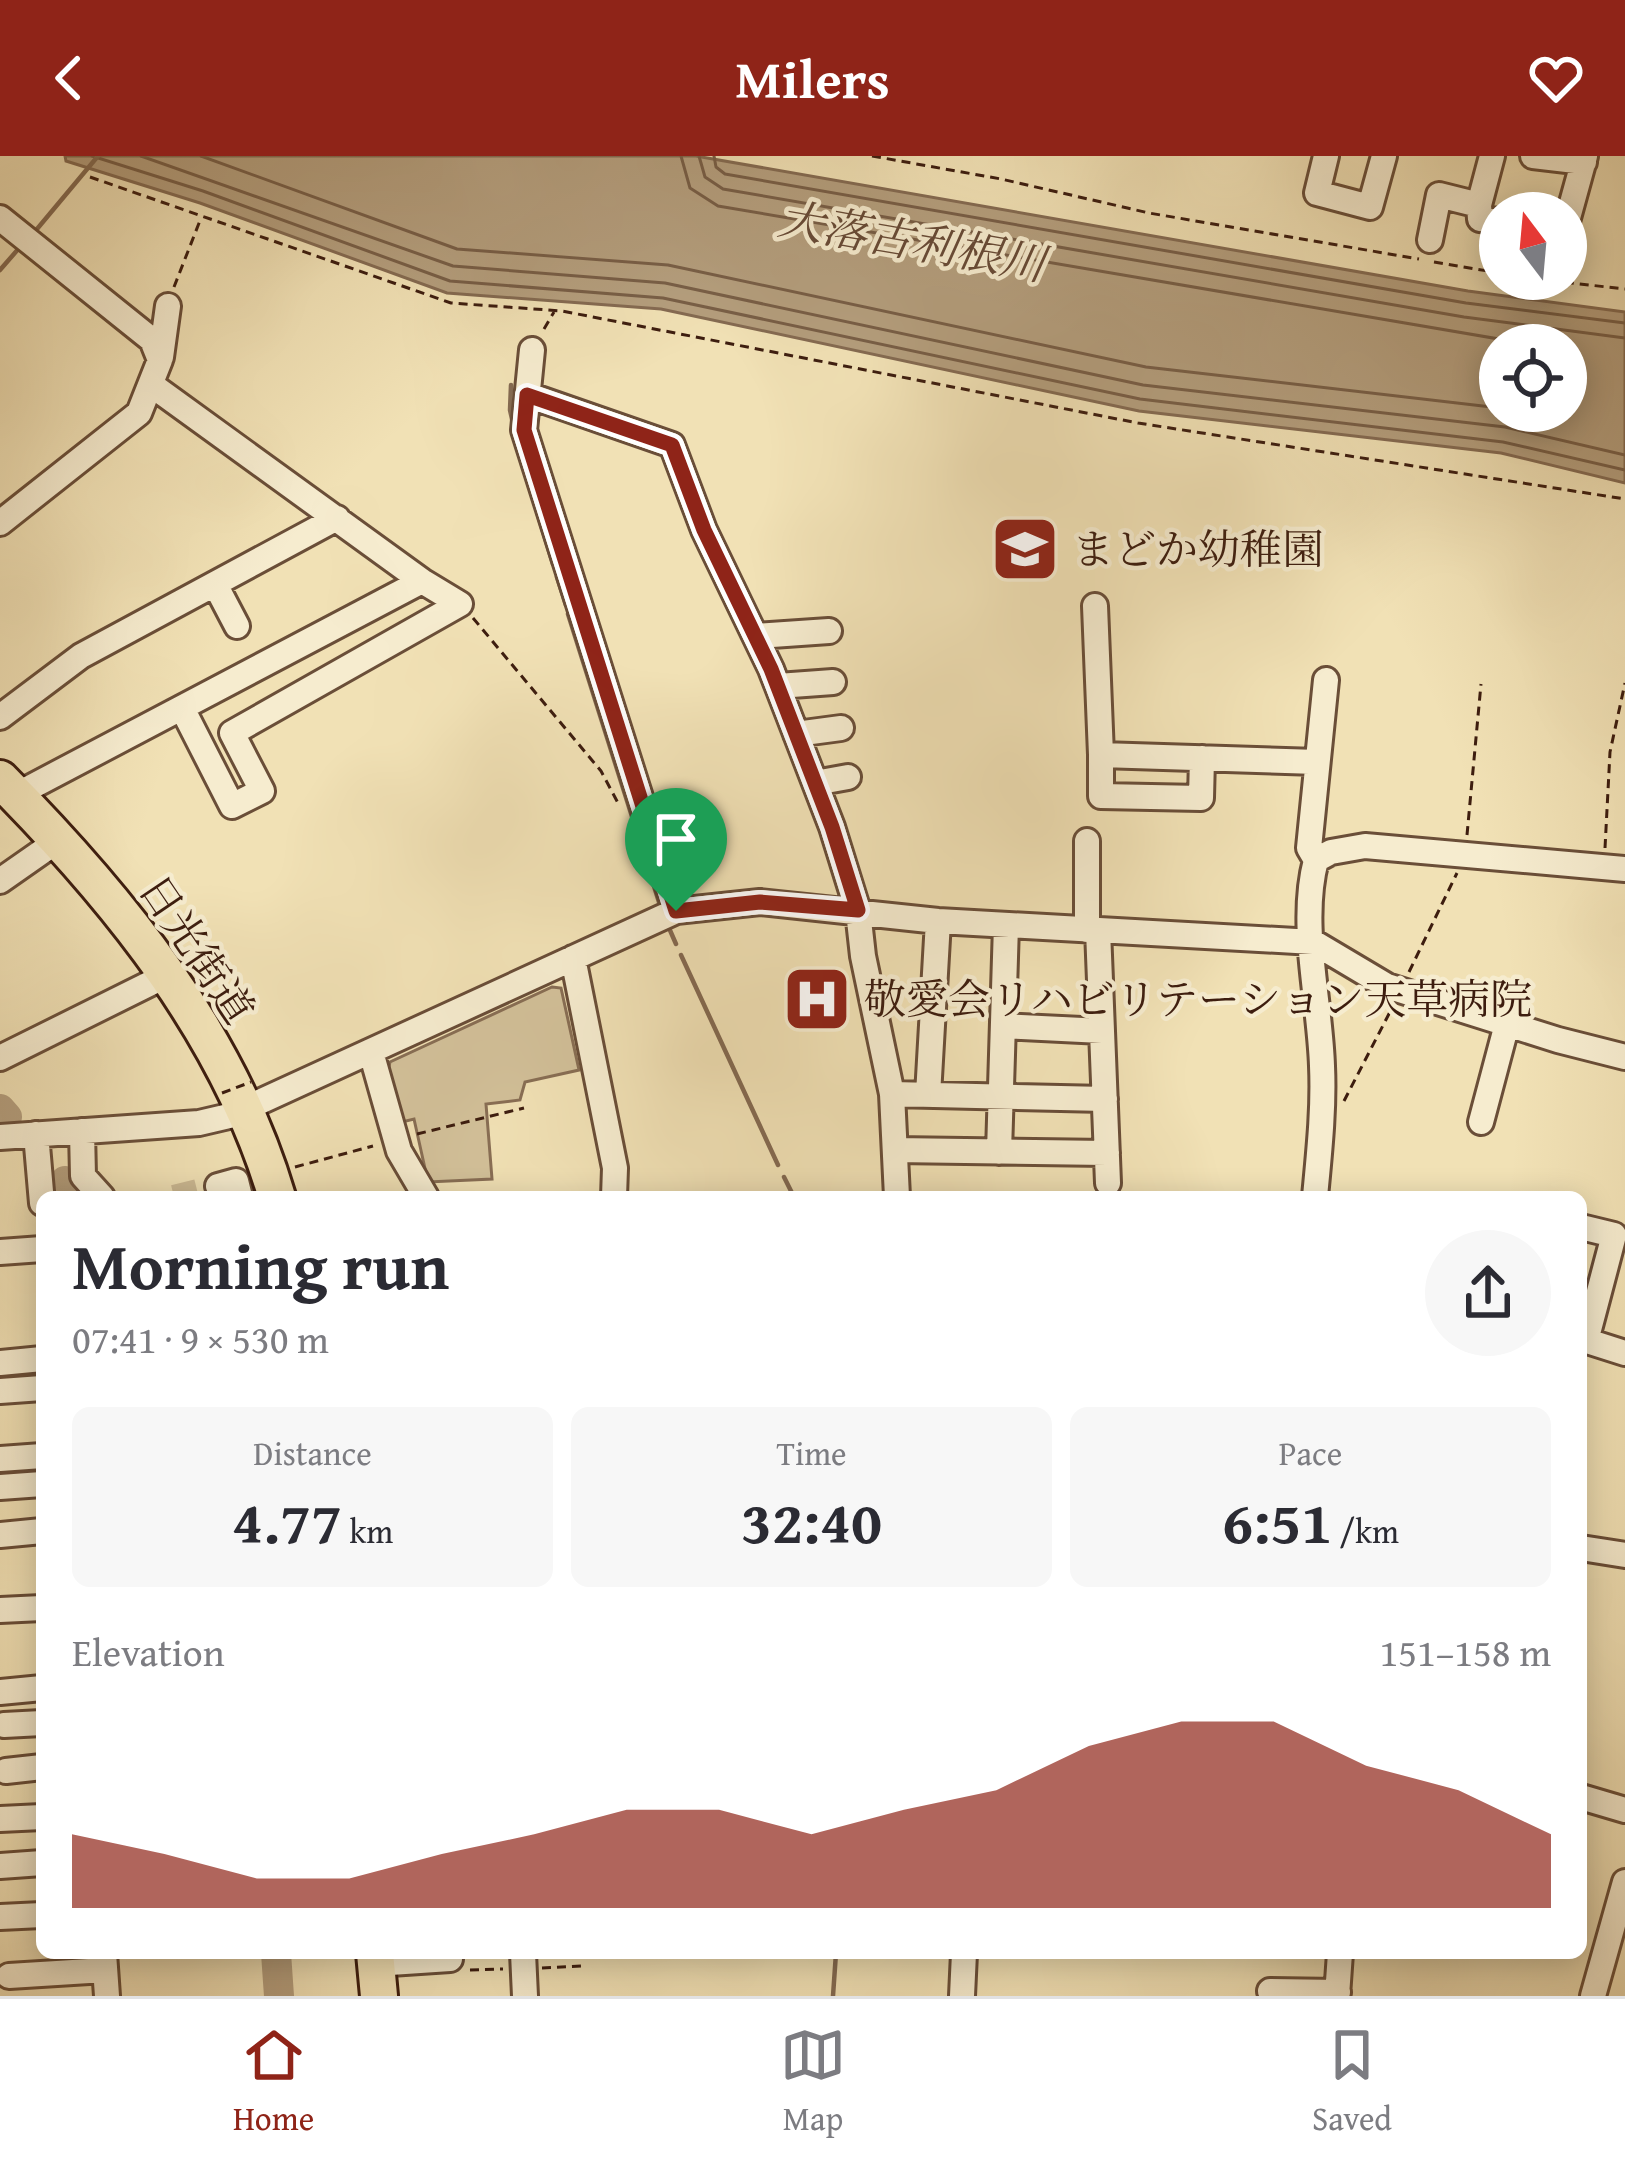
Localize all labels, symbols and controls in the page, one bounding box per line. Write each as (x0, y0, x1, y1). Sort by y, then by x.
text: Milers (735, 39, 890, 118)
icon: back (36, 45, 102, 111)
icon: heart (1523, 45, 1589, 111)
water label: 大落古利根川 (773, 185, 1056, 297)
north arrow (1479, 192, 1587, 300)
map controls (1479, 192, 1587, 432)
button: locate (1479, 324, 1587, 432)
school or university icon: まどか幼稚園 (990, 514, 1060, 584)
place label: まどか幼稚園 (1072, 518, 1324, 579)
pin (625, 788, 727, 911)
icon: arrive (643, 806, 709, 872)
street label: 日光街道 (125, 862, 270, 1035)
hospital icon: 敬愛会リハビリテーション天草病院 (782, 964, 852, 1034)
place label: 敬愛会リハビリテーション天草病院 (864, 968, 1532, 1029)
text: Morning run (72, 1216, 449, 1313)
button: share (1425, 1230, 1551, 1356)
text: 07:41 · 9 × 530 m (72, 1310, 329, 1367)
text: Distance (253, 1429, 372, 1477)
text: Time (776, 1429, 847, 1477)
text: Pace (1279, 1429, 1342, 1477)
text: 4.77 (232, 1477, 342, 1565)
text: 32:40 (741, 1477, 882, 1565)
text: 6:51 (1222, 1477, 1332, 1565)
text: km (342, 1507, 393, 1555)
text: /km (1332, 1507, 1399, 1555)
text: Elevation (72, 1623, 225, 1680)
text: 151–158 m (1379, 1623, 1551, 1680)
tab: Home (233, 2022, 314, 2142)
tab: Map (780, 2022, 846, 2142)
tab: Saved (1312, 2022, 1392, 2142)

